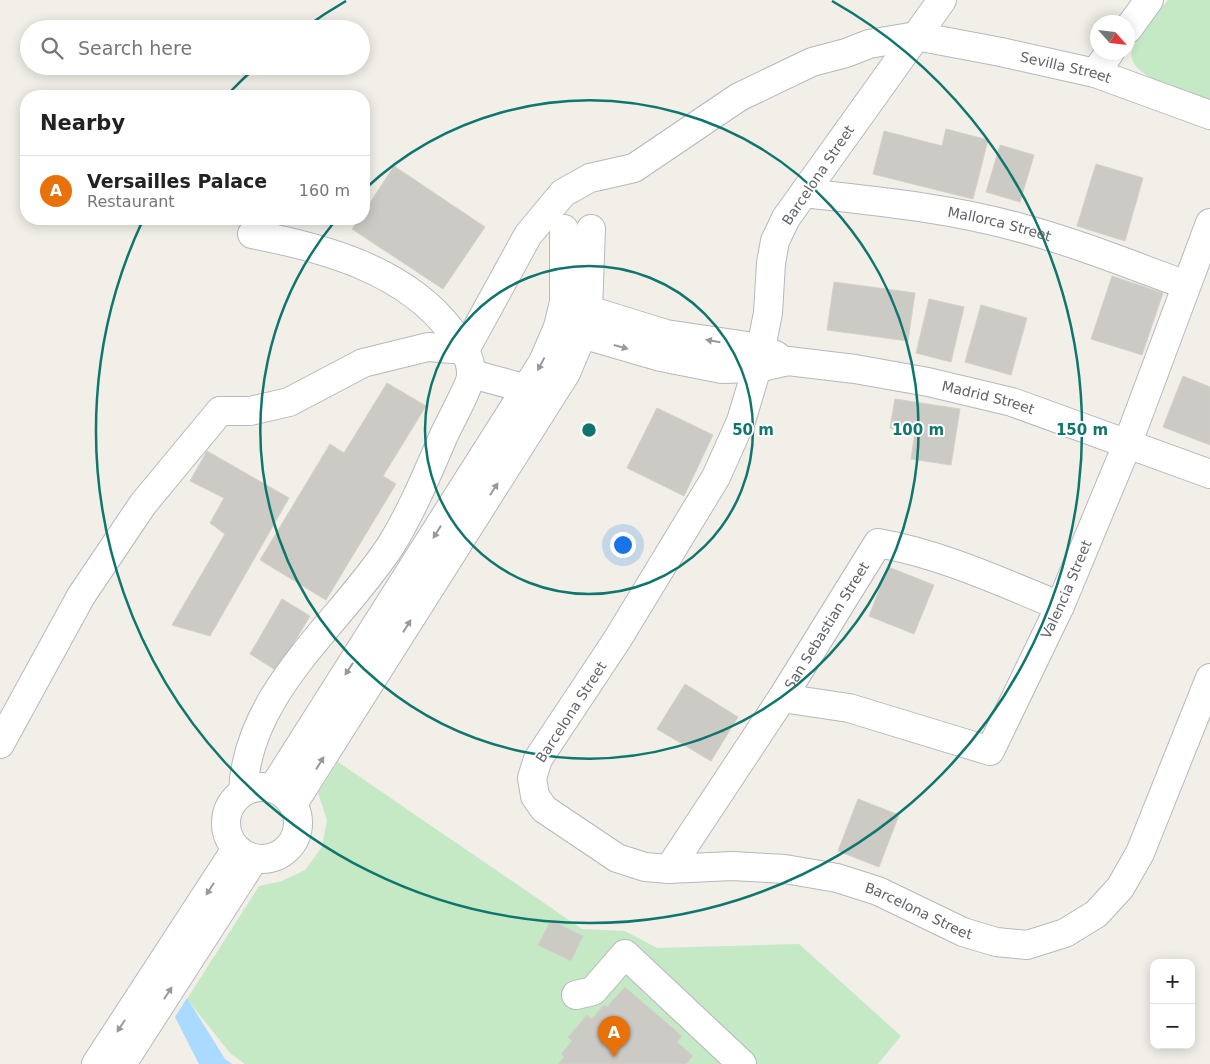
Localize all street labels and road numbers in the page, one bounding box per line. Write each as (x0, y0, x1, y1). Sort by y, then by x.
street label: Sevilla Street (1019, 49, 1114, 86)
street label: Barcelona Street (779, 122, 858, 228)
street label: Mallorca Street (946, 204, 1053, 244)
street label: Madrid Street (940, 378, 1037, 418)
street label: Valencia Street (1038, 537, 1095, 641)
street label: San Sebastian Street (781, 559, 873, 692)
street label: Barcelona Street (532, 658, 610, 765)
street label: Barcelona Street (863, 879, 975, 943)

